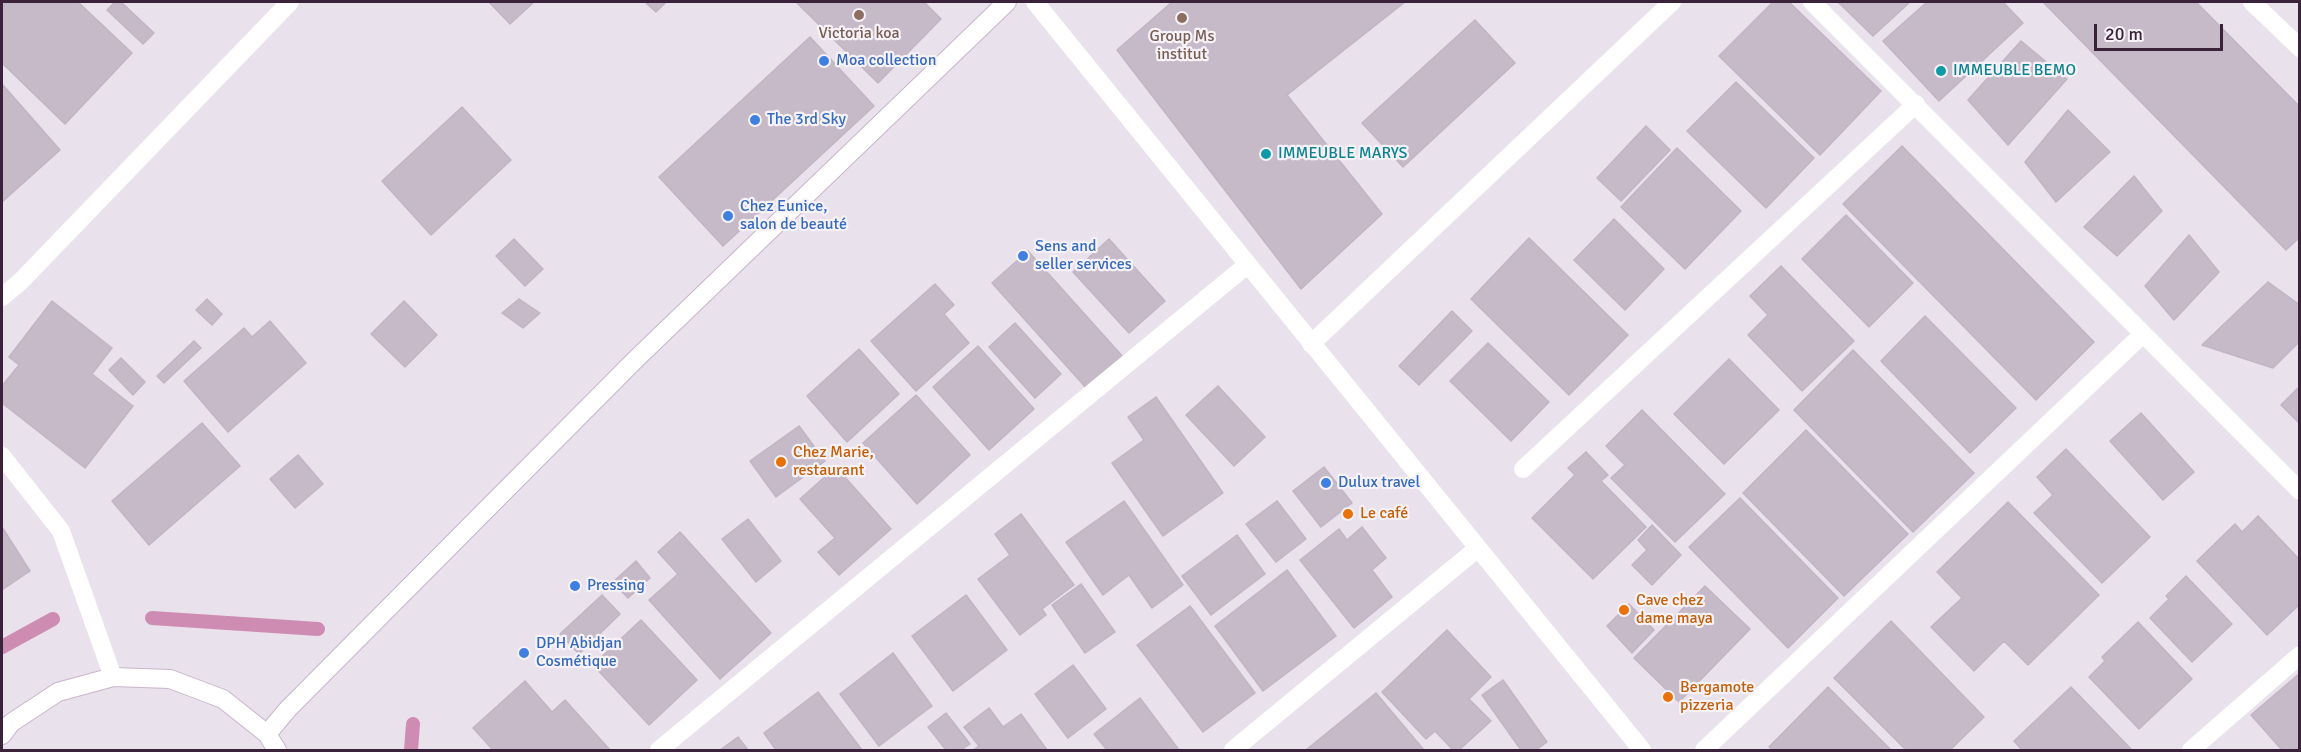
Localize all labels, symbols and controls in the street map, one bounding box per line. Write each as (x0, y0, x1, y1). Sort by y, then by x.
marker: Victoria koa (852, 8, 866, 22)
marker: Group Ms institut (1175, 11, 1189, 25)
scale bar (2097, 12, 2226, 50)
text: 20 m (2105, 23, 2143, 45)
place label: Victoria koa (818, 24, 900, 44)
place label: Group Ms institut (1150, 27, 1214, 65)
place label: Moa collection (836, 51, 936, 71)
marker: Moa collection (817, 54, 831, 68)
place label: IMMEUBLE BEMO (1953, 61, 2076, 81)
marker: IMMEUBLE BEMO (1934, 64, 1948, 78)
place label: The 3rd Sky (767, 110, 846, 130)
marker: The 3rd Sky (748, 113, 762, 127)
place label: IMMEUBLE MARYS (1278, 144, 1407, 164)
marker: IMMEUBLE MARYS (1259, 147, 1273, 161)
place label: Chez Eunice, salon de beauté (740, 197, 847, 235)
marker: Chez Eunice, salon de beauté (721, 209, 735, 223)
place label: Sens and seller services (1035, 237, 1132, 275)
marker: Sens and seller services (1016, 249, 1030, 263)
place label: Chez Marie, restaurant (793, 443, 874, 481)
marker: Chez Marie, restaurant (774, 455, 788, 469)
place label: Dulux travel (1338, 473, 1420, 493)
marker: Dulux travel (1319, 476, 1333, 490)
place label: Le café (1360, 504, 1408, 524)
marker: Le café (1341, 507, 1355, 521)
place label: Pressing (587, 576, 645, 596)
marker: Pressing (568, 579, 582, 593)
place label: Cave chez dame maya (1636, 591, 1713, 629)
marker: Cave chez dame maya (1617, 603, 1631, 617)
place label: DPH Abidjan Cosmétique (536, 634, 622, 672)
marker: DPH Abidjan Cosmétique (517, 646, 531, 660)
place label: Bergamote pizzeria (1680, 678, 1754, 716)
marker: Bergamote pizzeria (1661, 690, 1675, 704)

